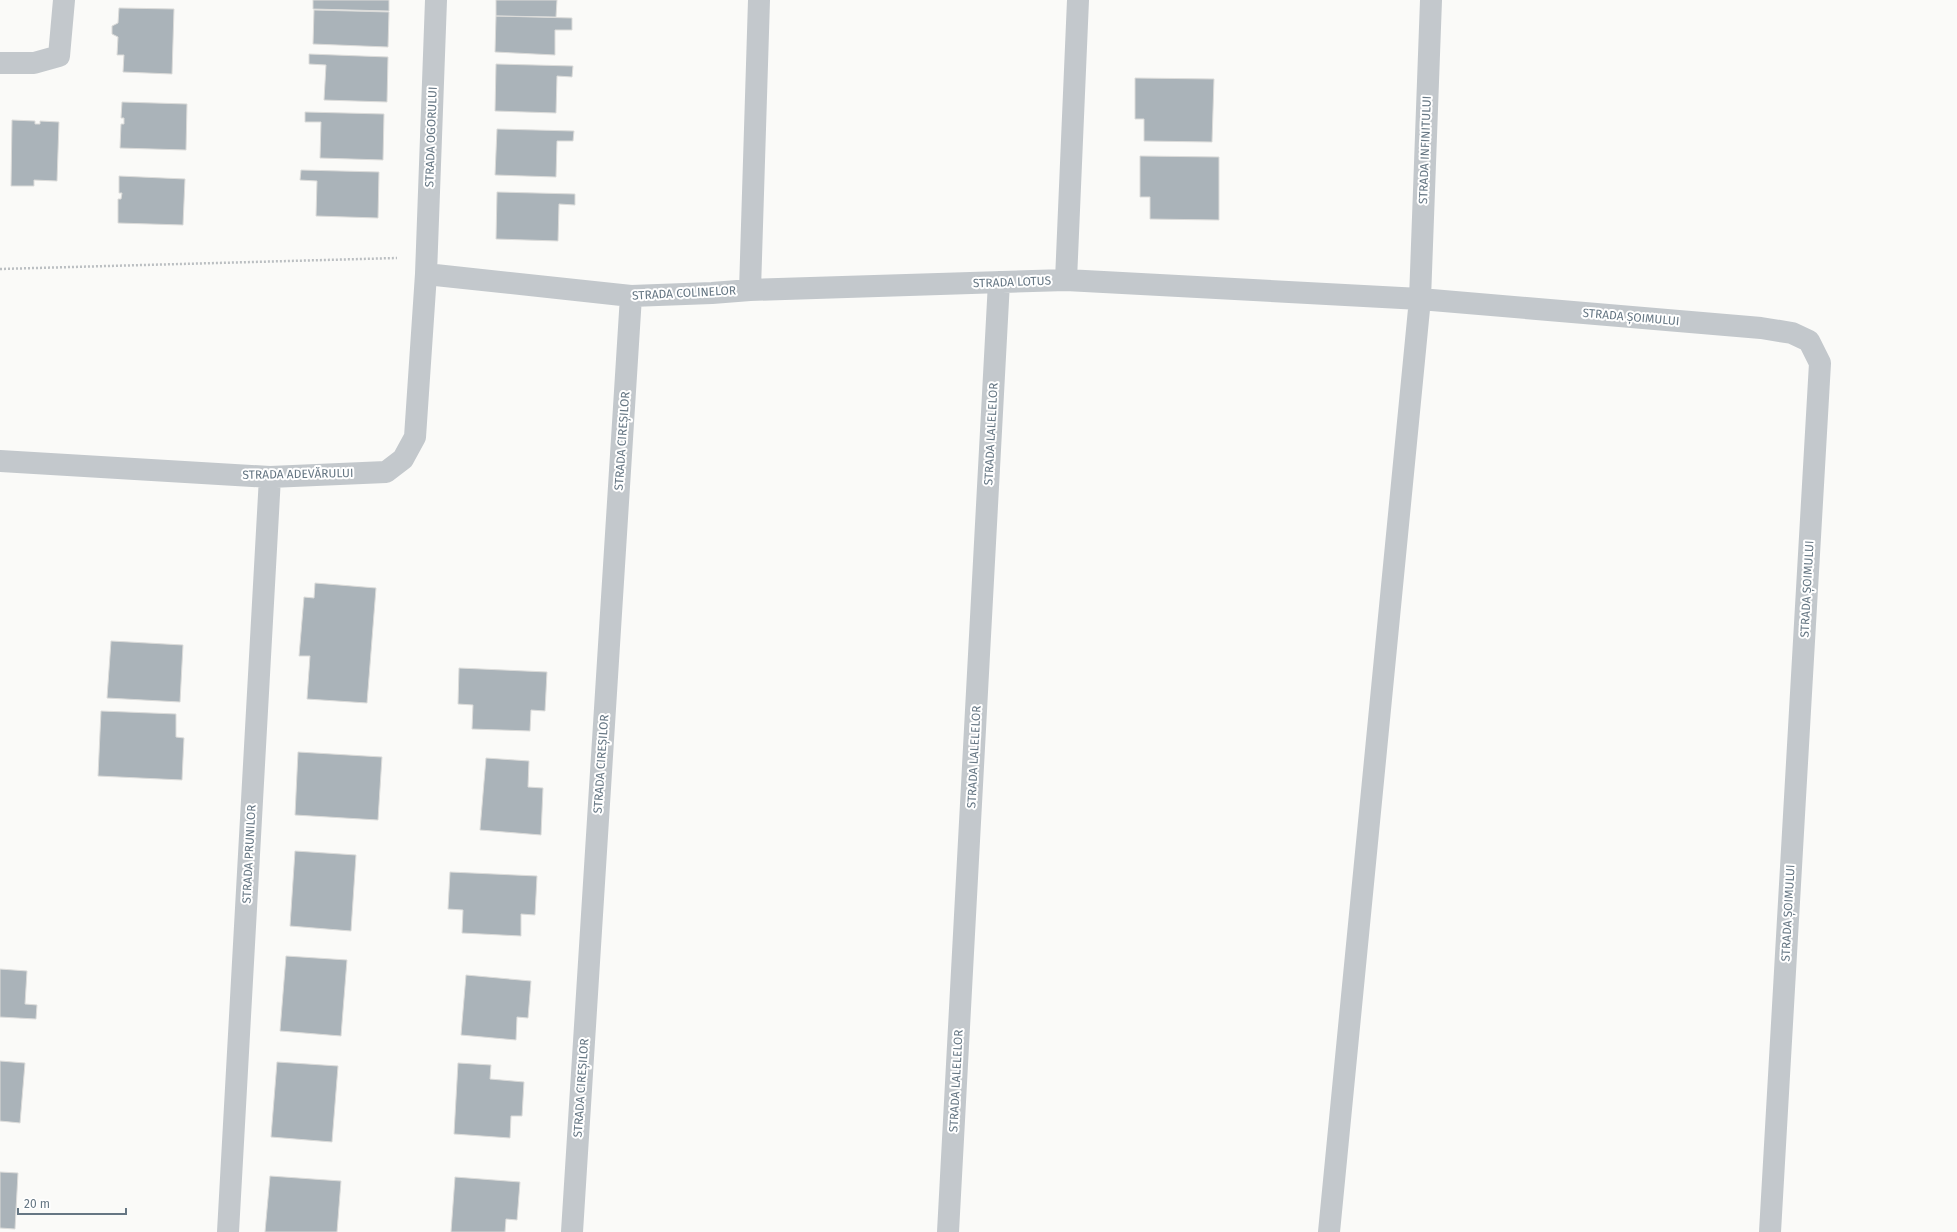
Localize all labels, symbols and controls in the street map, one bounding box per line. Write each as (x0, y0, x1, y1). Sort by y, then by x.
street label: STRADA OGORULUI (422, 86, 440, 188)
street label: STRADA INFINITULUI (1416, 96, 1434, 204)
street label: STRADA LOTUS (973, 274, 1052, 290)
street label: STRADA COLINELOR (632, 283, 736, 303)
street label: STRADA ȘOIMULUI (1582, 306, 1680, 329)
street label: STRADA LALELELOR (981, 382, 1001, 486)
street label: STRADA CIREȘILOR (612, 391, 633, 491)
street label: STRADA ADEVĂRULUI (242, 465, 354, 482)
street label: STRADA ȘOIMULUI (1797, 540, 1818, 638)
street label: STRADA LALELELOR (964, 705, 984, 809)
street label: STRADA CIREȘILOR (591, 714, 612, 814)
street label: STRADA PRUNILOR (239, 804, 259, 904)
street label: STRADA ȘOIMULUI (1778, 864, 1799, 962)
street label: STRADA LALELELOR (946, 1029, 966, 1133)
street label: STRADA CIREȘILOR (571, 1038, 592, 1138)
scale bar (18, 1190, 126, 1216)
text: 20 m (24, 1197, 50, 1211)

